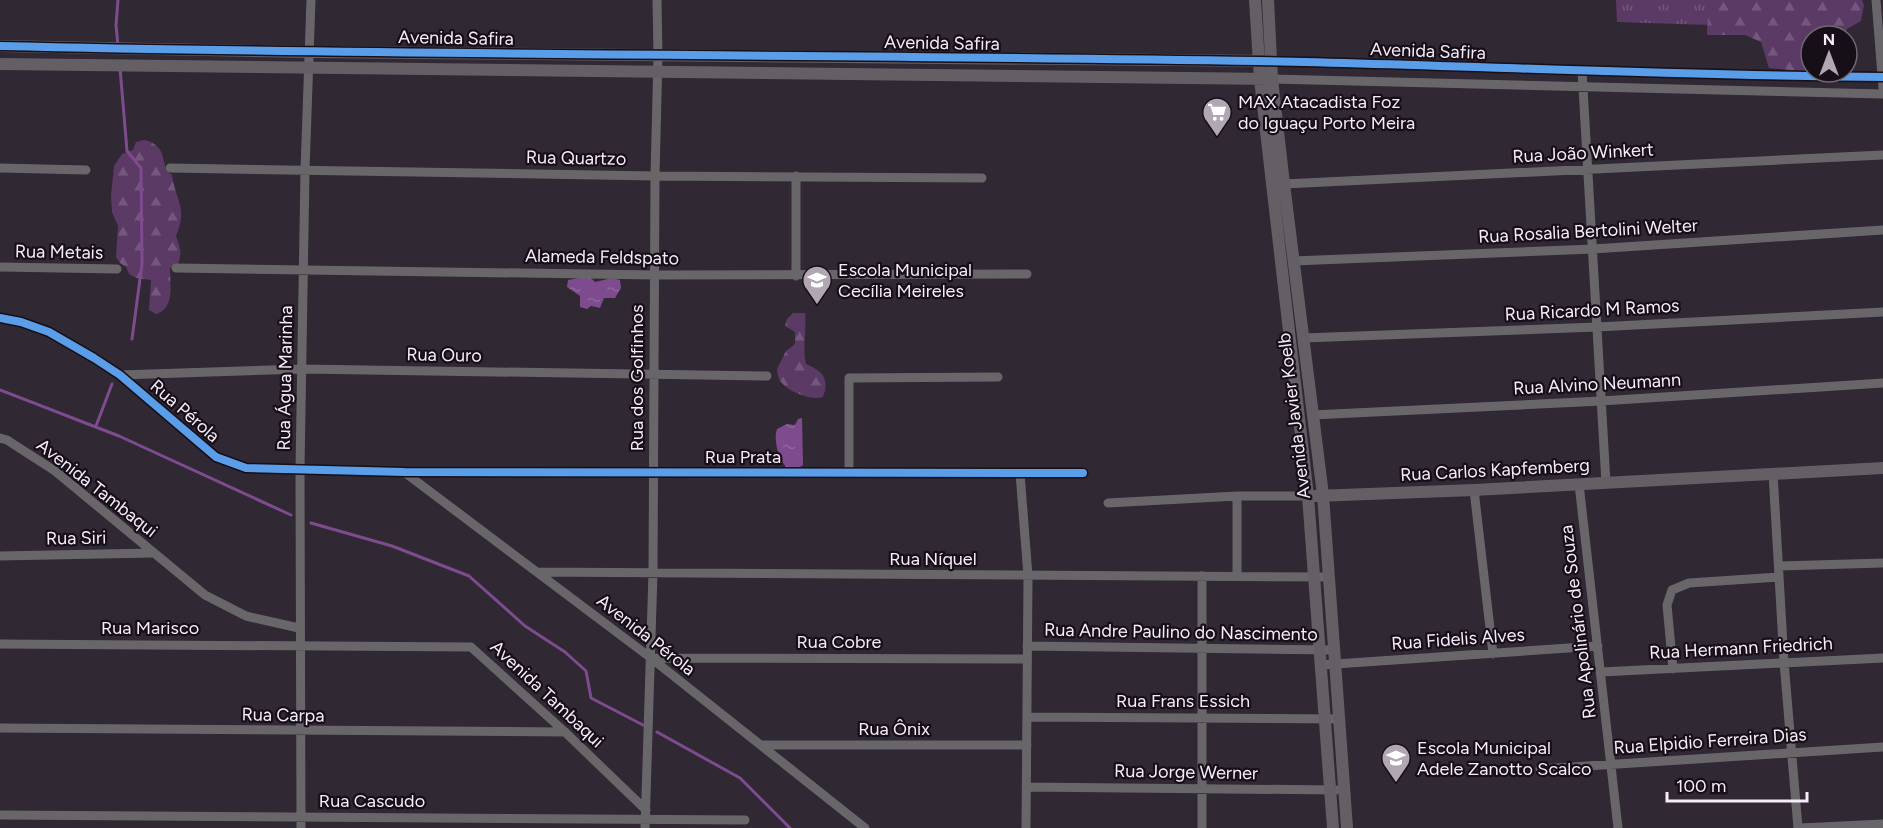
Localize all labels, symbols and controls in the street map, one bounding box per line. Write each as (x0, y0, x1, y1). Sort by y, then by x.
north arrow (1799, 24, 1859, 84)
street label: Avenida Safira (398, 26, 514, 50)
text: N (1823, 30, 1835, 49)
street label: Avenida Safira (884, 31, 1000, 55)
street label: Avenida Safira (1370, 38, 1486, 64)
place label: MAX Atacadista Foz do Iguaçu Porto Meira (1238, 91, 1415, 134)
supermarket icon: MAX Atacadista Foz do Iguaçu Porto Meira (1201, 96, 1233, 138)
street label: Rua João Winkert (1512, 138, 1654, 168)
street label: Rua Quartzo (526, 146, 626, 170)
street label: Rua Rosalia Bertolini Welter (1478, 214, 1698, 248)
street label: Rua Metais (15, 240, 103, 264)
street label: Alameda Feldspato (525, 245, 679, 269)
place label: Escola Municipal Cecília Meireles (838, 259, 972, 302)
school or university icon: Escola Municipal Cecília Meireles (801, 264, 833, 306)
street label: Rua Ricardo M Ramos (1504, 294, 1680, 326)
street label: Rua Água Marinha (273, 305, 297, 451)
street label: Rua dos Golfinhos (626, 305, 648, 451)
street label: Avenida Javier Koelb (1273, 332, 1315, 500)
street label: Rua Ouro (406, 343, 482, 367)
street label: Rua Alvino Neumann (1513, 369, 1681, 399)
street label: Rua Pérola (146, 375, 224, 447)
street label: Avenida Tambaqui (32, 434, 162, 542)
street label: Rua Prata (705, 446, 781, 468)
street label: Rua Carlos Kapfemberg (1400, 454, 1590, 486)
street label: Rua Apolinário de Souza (1555, 524, 1601, 720)
street label: Rua Siri (46, 526, 106, 550)
street label: Rua Níquel (889, 548, 977, 570)
street label: Avenida Pérola (592, 590, 700, 680)
street label: Rua Marisco (101, 617, 199, 639)
street label: Rua Andre Paulino do Nascimento (1044, 619, 1318, 645)
street label: Rua Fidelis Alves (1391, 623, 1525, 655)
street label: Rua Cobre (797, 631, 882, 653)
street label: Rua Hermann Friedrich (1649, 632, 1833, 664)
street label: Avenida Tambaqui (486, 636, 608, 752)
street label: Rua Frans Essich (1116, 690, 1250, 712)
street label: Rua Carpa (241, 703, 325, 727)
street label: Rua Ônix (858, 718, 930, 740)
street label: Rua Elpidio Ferreira Dias (1613, 723, 1807, 759)
place label: Escola Municipal Adele Zanotto Scalco (1417, 737, 1591, 780)
school or university icon: Escola Municipal Adele Zanotto Scalco (1380, 742, 1412, 784)
street label: Rua Jorge Werner (1114, 760, 1258, 784)
scale bar (1667, 765, 1806, 803)
text: 100 m (1676, 775, 1726, 797)
street label: Rua Cascudo (319, 790, 425, 812)

